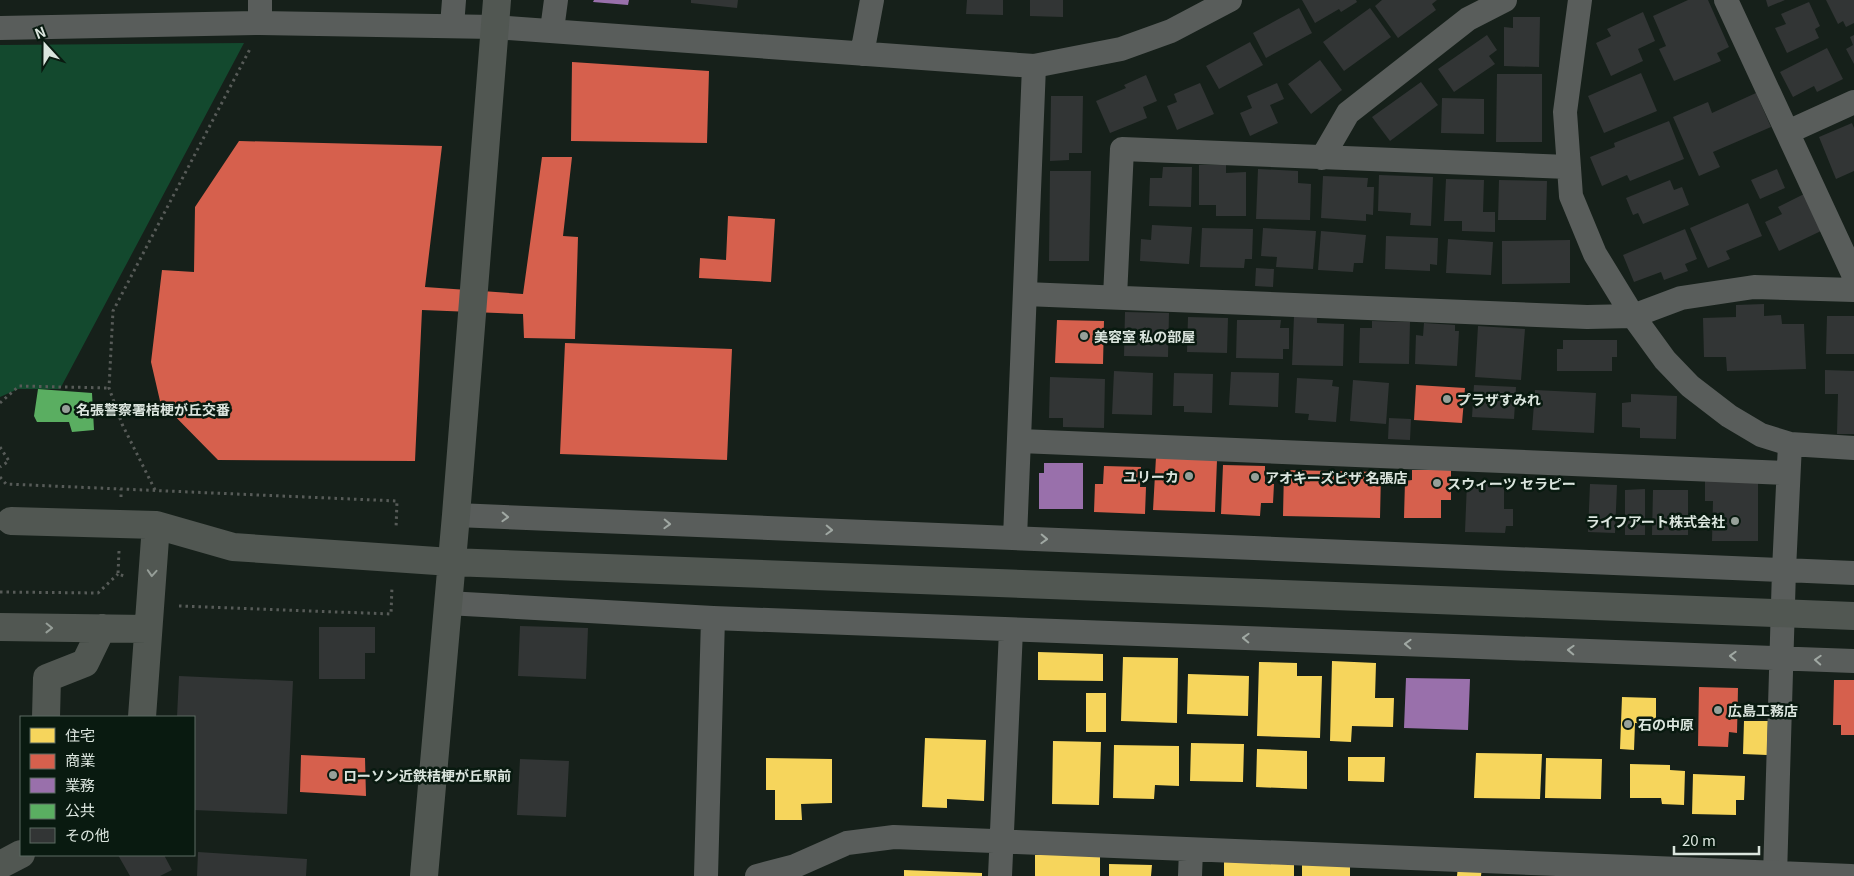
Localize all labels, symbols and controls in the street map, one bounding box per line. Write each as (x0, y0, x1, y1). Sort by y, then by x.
north arrow (20, 20, 70, 70)
text: N (31, 21, 48, 43)
place label: 美容室 私の部屋 (1094, 326, 1195, 346)
marker: 美容室 私の部屋 (1078, 330, 1090, 342)
place label: プラザすみれ (1457, 389, 1541, 409)
marker: プラザすみれ (1441, 393, 1453, 405)
place label: 名張警察署桔梗が丘交番 (76, 399, 230, 419)
marker: 名張警察署桔梗が丘交番 (60, 403, 72, 415)
place label: ユリーカ (1123, 466, 1179, 486)
place label: アオキーズピザ 名張店 (1265, 467, 1407, 487)
marker: ユリーカ (1183, 470, 1195, 482)
marker: アオキーズピザ 名張店 (1249, 471, 1261, 483)
place label: スウィーツ セラピー (1447, 473, 1576, 493)
marker: スウィーツ セラピー (1431, 477, 1443, 489)
one-way arrow (501, 511, 509, 522)
place label: ライフアート株式会社 (1586, 511, 1725, 531)
marker: ライフアート株式会社 (1729, 515, 1741, 527)
one-way arrow (663, 518, 671, 529)
one-way arrow (826, 525, 834, 536)
one-way arrow (1040, 534, 1048, 545)
one-way arrow (147, 570, 158, 578)
one-way arrow (45, 623, 53, 633)
one-way arrow (1242, 633, 1250, 644)
one-way arrow (1404, 639, 1412, 650)
one-way arrow (1566, 645, 1574, 656)
one-way arrow (1729, 651, 1737, 662)
one-way arrow (1814, 654, 1822, 665)
place label: 広島工務店 (1728, 700, 1798, 720)
marker: 広島工務店 (1712, 704, 1724, 716)
place label: 石の中原 (1638, 714, 1694, 734)
legend (20, 716, 195, 856)
marker: 石の中原 (1622, 718, 1634, 730)
text: 住宅 (65, 724, 95, 745)
text: 商業 (65, 749, 95, 770)
place label: ローソン近鉄桔梗が丘駅前 (343, 765, 511, 785)
marker: ローソン近鉄桔梗が丘駅前 (327, 769, 339, 781)
text: 業務 (65, 774, 95, 795)
text: 公共 (65, 799, 95, 820)
text: その他 (65, 824, 110, 845)
scale bar (1674, 824, 1759, 856)
text: 20 m (1682, 829, 1716, 850)

